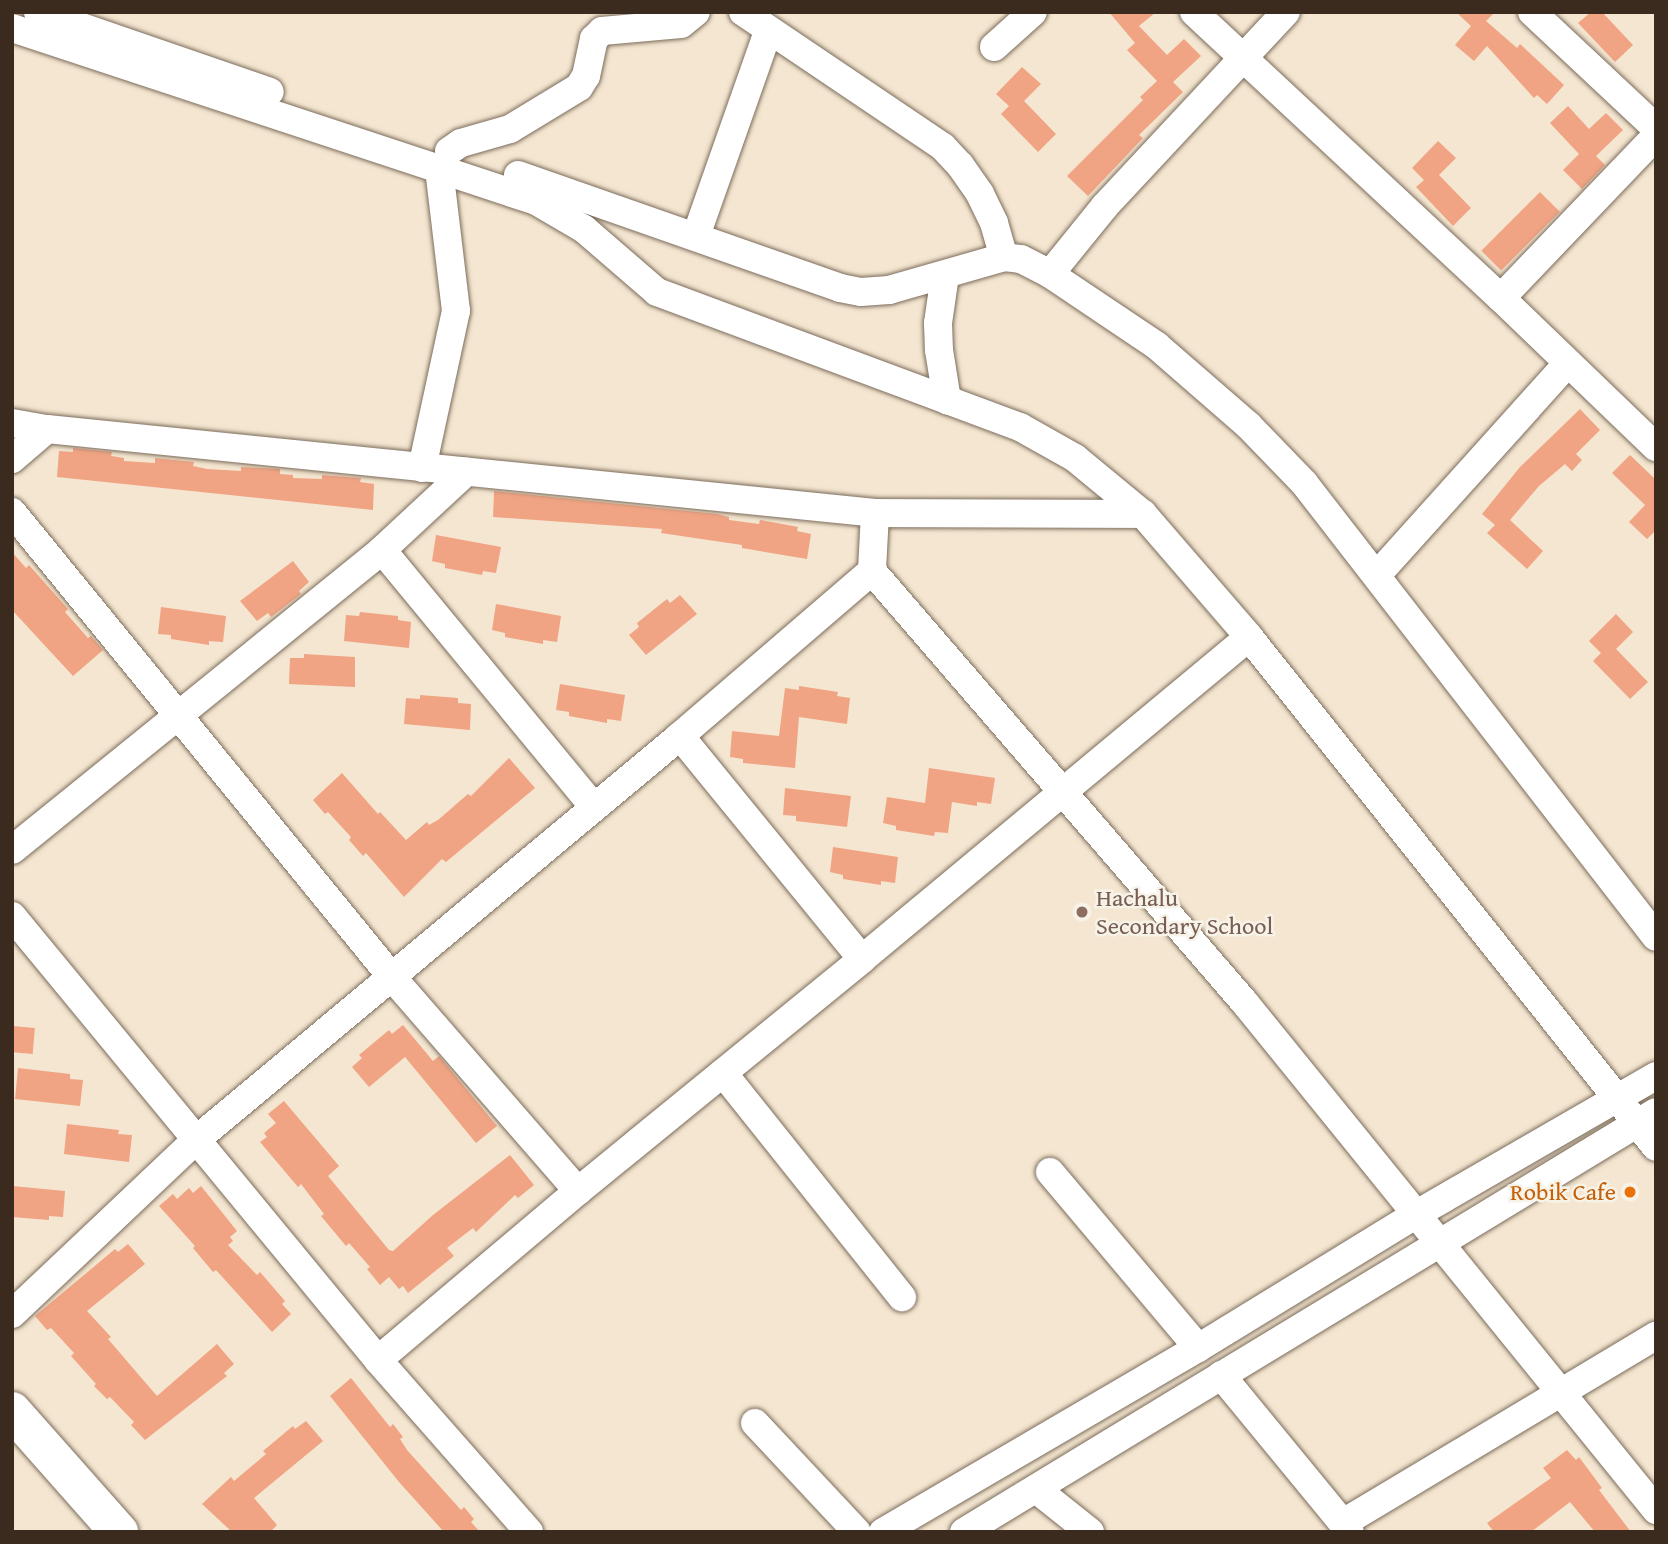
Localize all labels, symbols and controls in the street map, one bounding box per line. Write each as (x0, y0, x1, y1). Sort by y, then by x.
place label: Hachalu Secondary School (1096, 884, 1273, 940)
marker: Hachalu Secondary School (1074, 904, 1090, 920)
place label: Robik Cafe (1510, 1178, 1616, 1206)
marker: Robik Cafe (1622, 1184, 1638, 1200)

